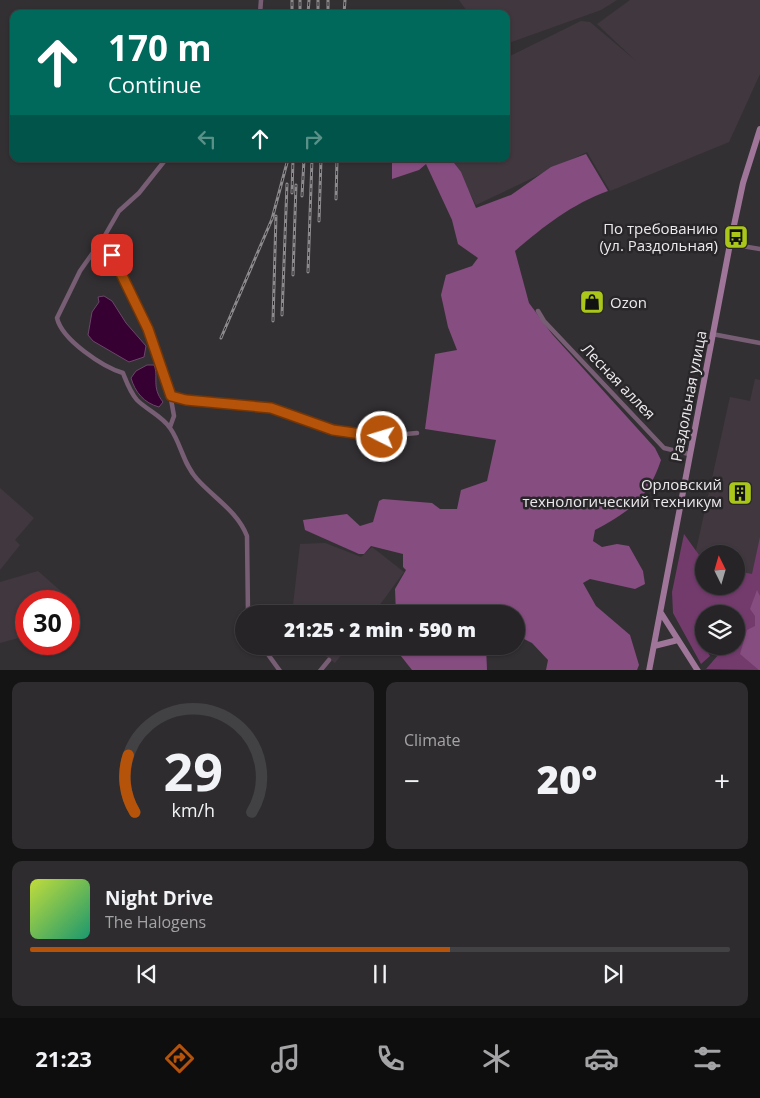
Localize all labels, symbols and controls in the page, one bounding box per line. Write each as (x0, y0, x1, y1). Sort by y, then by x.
text: 170 m (108, 24, 212, 71)
icon: ahead (25, 30, 90, 95)
text: Continue (108, 69, 201, 99)
icon: left (193, 125, 221, 153)
icon: ahead (246, 125, 274, 153)
icon: right (299, 125, 327, 153)
place label: По требованию (ул. Раздольная) (599, 218, 718, 255)
bus stop icon: По требованию (ул. Раздольная) (723, 224, 749, 250)
pin (91, 234, 133, 276)
icon: arrive (98, 241, 126, 269)
shop icon: Ozon (579, 289, 605, 315)
place label: Ozon (610, 292, 647, 312)
street label: Раздольная улица (665, 329, 711, 463)
street label: Лесная аллея (578, 339, 660, 423)
position arrow (355, 410, 407, 462)
place label: Орловский технологический техникум (522, 474, 722, 511)
building icon: Орловский технологический техникум (727, 480, 753, 506)
north arrow (695, 545, 745, 595)
map controls (695, 545, 745, 655)
speed limit sign: 30 (15, 590, 80, 655)
button: layers (695, 605, 745, 655)
text: 21:25 · 2 min · 590 m (284, 617, 476, 643)
text: Climate (404, 729, 461, 751)
text: 29 (163, 735, 223, 806)
text: 20° (537, 753, 597, 805)
text: − (404, 761, 420, 799)
text: + (714, 761, 730, 799)
text: km/h (171, 798, 215, 822)
text: Night Drive (105, 885, 213, 911)
text: The Halogens (105, 911, 206, 933)
icon: previous (133, 960, 161, 988)
icon: pause (366, 960, 394, 988)
icon: next (599, 960, 627, 988)
icon: directions (162, 1041, 197, 1076)
icon: music (268, 1041, 303, 1076)
icon: phone (373, 1041, 408, 1076)
icon: climate (479, 1041, 514, 1076)
icon: car (584, 1041, 619, 1076)
icon: filters (690, 1041, 725, 1076)
text: 21:23 (35, 1043, 92, 1073)

